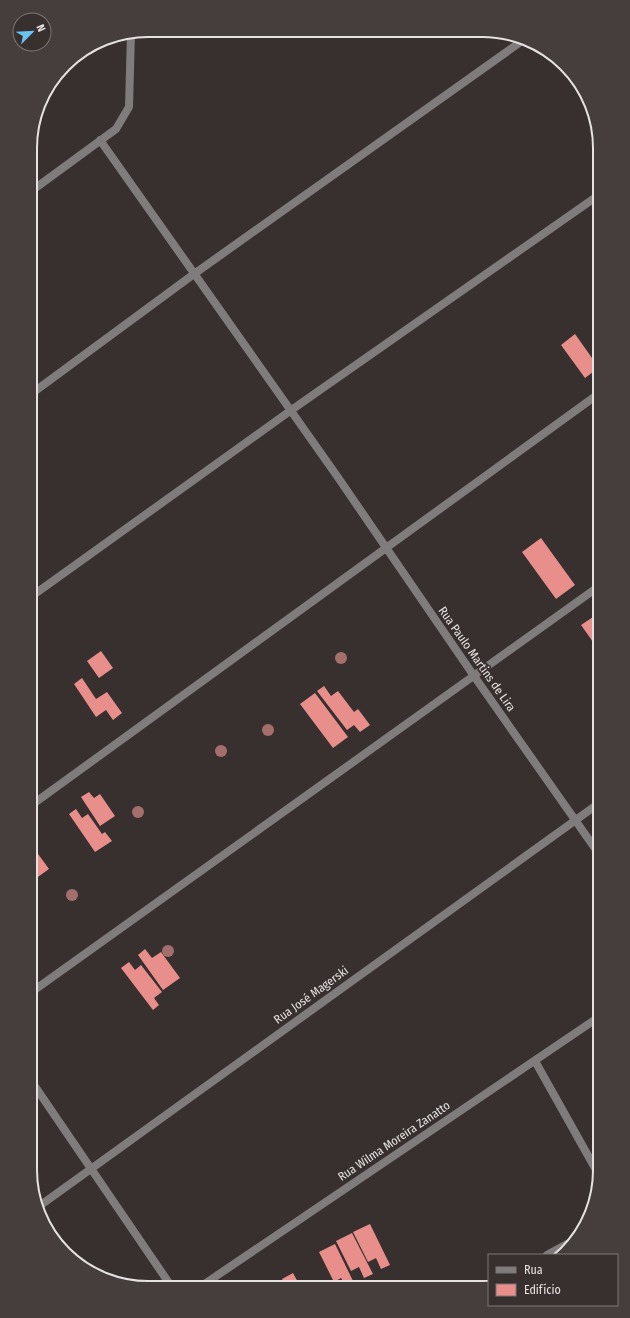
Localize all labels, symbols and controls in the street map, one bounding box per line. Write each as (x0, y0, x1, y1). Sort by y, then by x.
north arrow (12, 12, 52, 52)
text: N (33, 22, 48, 34)
street label: Rua Paulo Martins de Lira (436, 604, 519, 714)
street label: Rua José Magerski (271, 963, 351, 1027)
street label: Rua Wilma Moreira Zanatto (335, 1098, 453, 1184)
legend (488, 1254, 618, 1306)
text: Rua (524, 1263, 543, 1277)
text: Edifício (524, 1283, 561, 1297)

